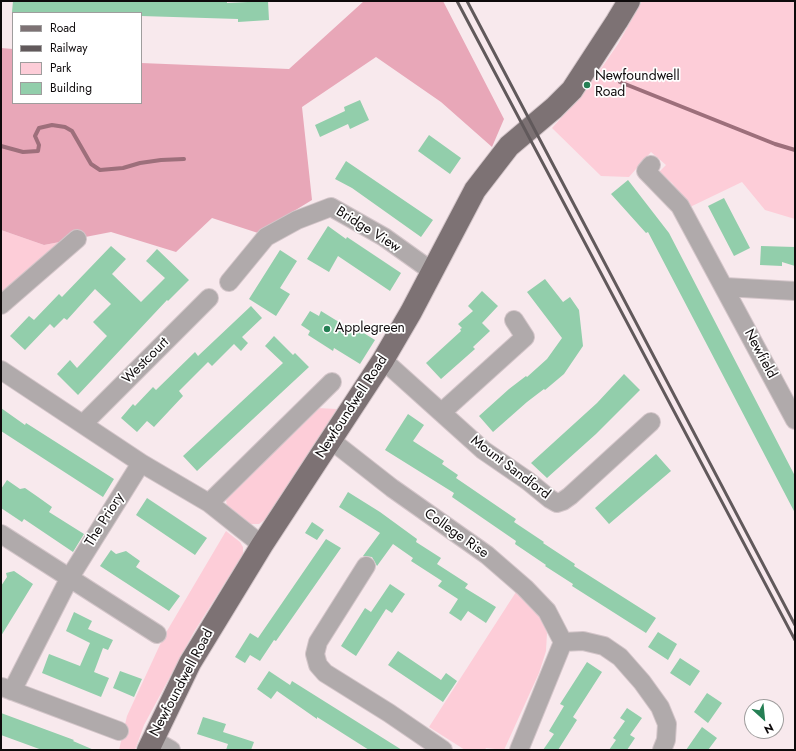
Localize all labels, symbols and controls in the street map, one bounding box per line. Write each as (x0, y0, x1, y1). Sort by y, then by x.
legend (12, 12, 142, 104)
text: Road (50, 19, 76, 37)
text: Railway (50, 39, 88, 57)
text: Park (50, 59, 71, 77)
place label: Newfoundwell Road (595, 69, 680, 102)
text: Building (50, 79, 92, 97)
marker: Newfoundwell Road (582, 80, 592, 90)
street label: Bridge View (333, 204, 403, 256)
place label: Applegreen (335, 321, 405, 337)
marker: Applegreen (322, 324, 332, 334)
street label: Newfield (740, 326, 780, 382)
street label: Westcourt (119, 334, 173, 388)
street label: Newfoundwell Road (313, 353, 391, 461)
street label: Mount Sandford (467, 433, 553, 503)
street label: The Priory (82, 490, 128, 550)
street label: College Rise (421, 506, 491, 562)
street label: Newfoundwell Road (147, 626, 217, 740)
north arrow (744, 699, 784, 739)
text: N (761, 720, 777, 738)

